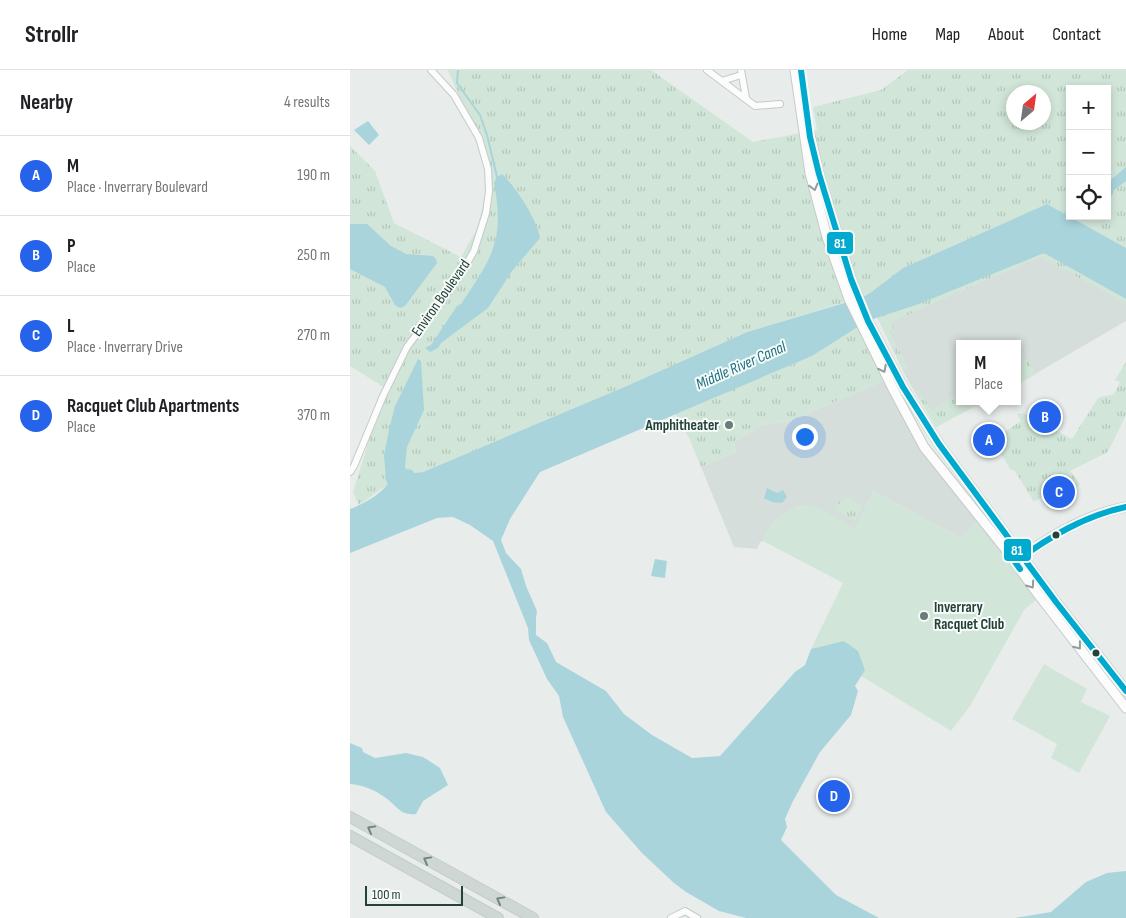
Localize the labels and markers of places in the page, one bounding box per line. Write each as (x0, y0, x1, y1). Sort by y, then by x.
pin: B (1029, 398, 1061, 436)
place label: Amphitheater (644, 416, 719, 435)
marker: Amphitheater (723, 419, 735, 431)
pin: A (973, 421, 1005, 459)
pin: C (1043, 473, 1075, 511)
unlabelled marker (1051, 530, 1061, 540)
place label: Inverrary Racquet Club (934, 598, 1004, 634)
marker: Inverrary Racquet Club (918, 610, 930, 622)
unlabelled marker (1091, 648, 1101, 658)
pin: D (818, 777, 850, 815)

